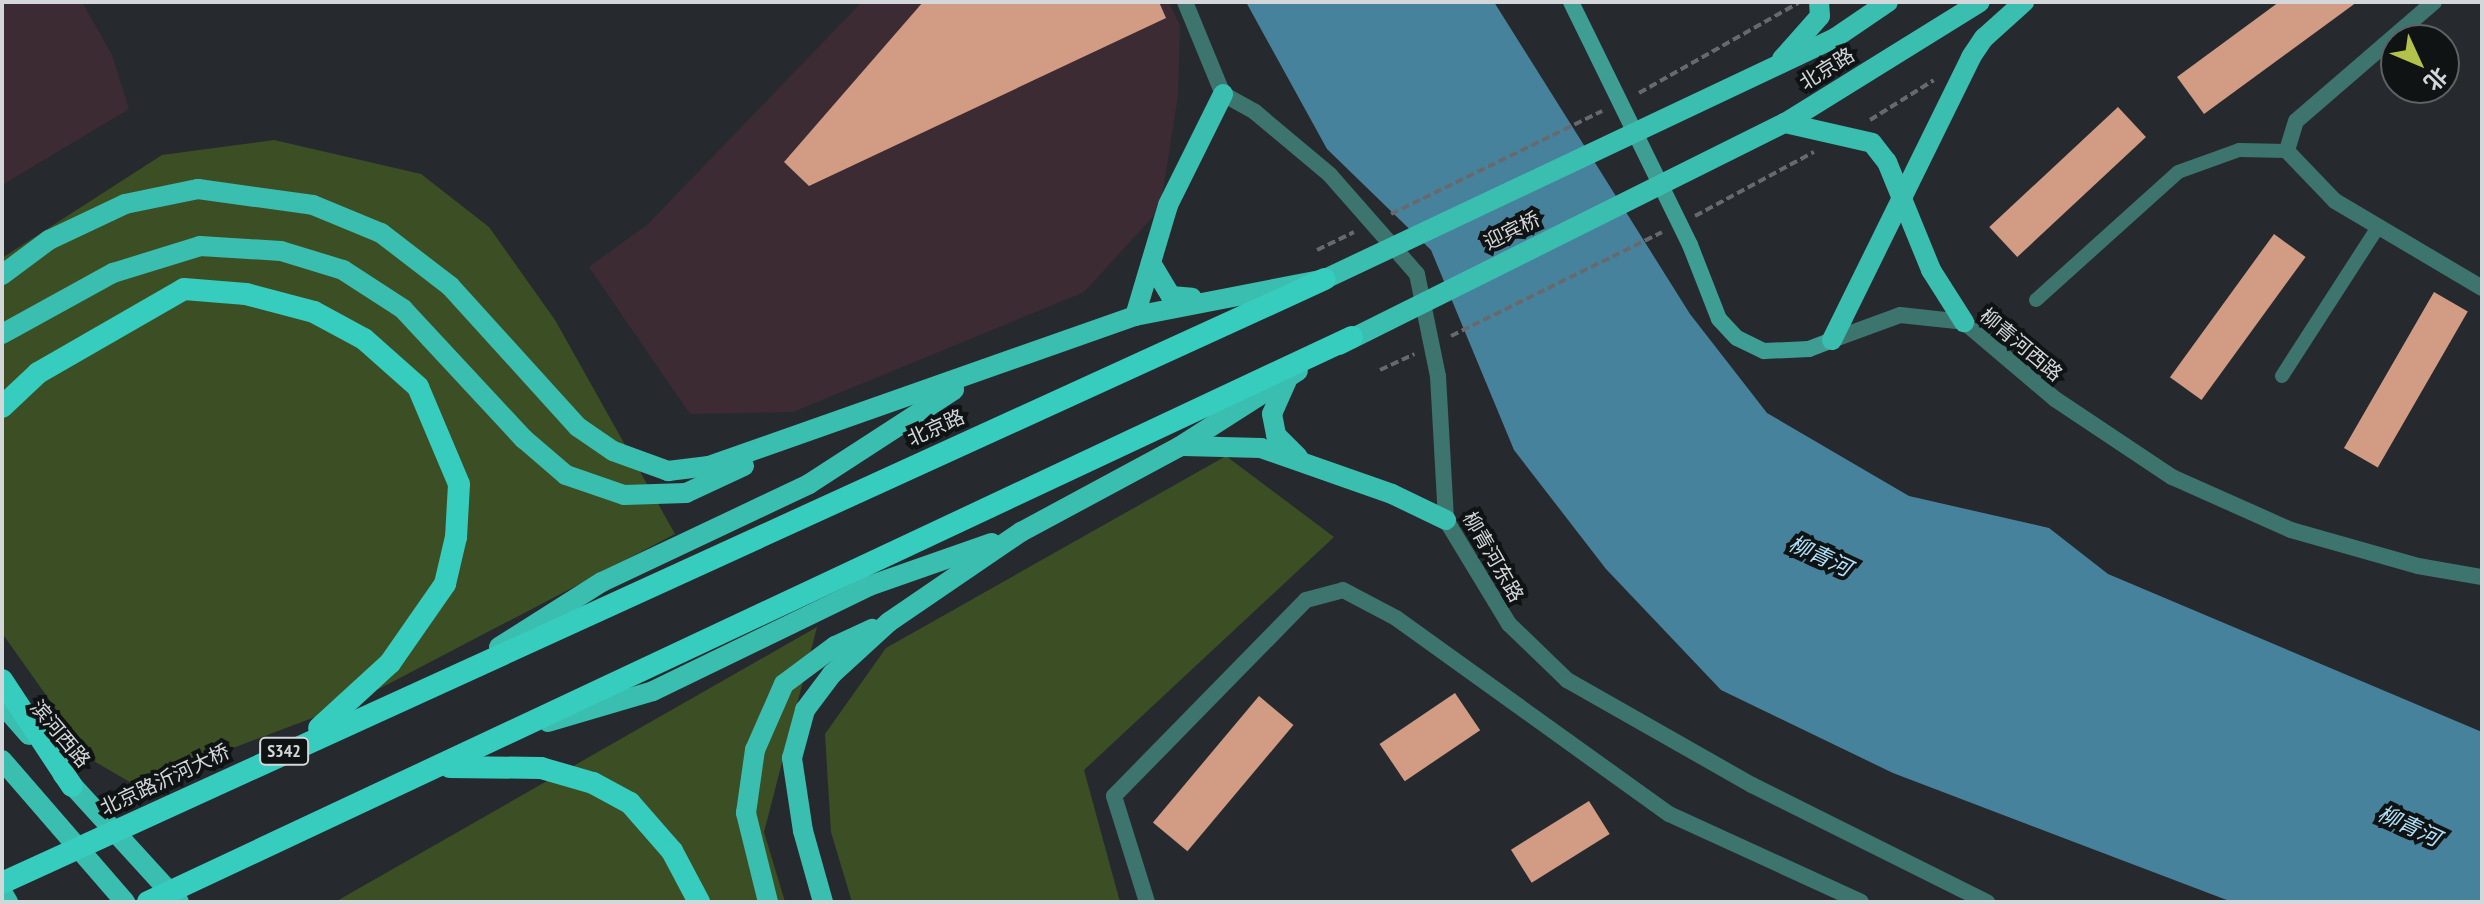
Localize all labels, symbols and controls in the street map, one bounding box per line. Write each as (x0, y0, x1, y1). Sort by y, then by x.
north arrow (2380, 24, 2460, 104)
street label: 北京路 (1795, 43, 1859, 95)
text: 北 (2418, 62, 2454, 97)
street label: 迎宾桥 (1480, 207, 1544, 255)
street label: 柳青河西路 (1975, 304, 2067, 386)
street label: 北京路 (904, 405, 968, 451)
street label: 柳青河东路 (1458, 508, 1528, 606)
water label: 柳青河 (1785, 530, 1855, 582)
street label: 滨河西路 (25, 696, 95, 772)
road number: S342 (258, 737, 310, 765)
street label: 北京路沂河大桥 (96, 740, 234, 820)
water label: 柳青河 (2374, 800, 2444, 852)

